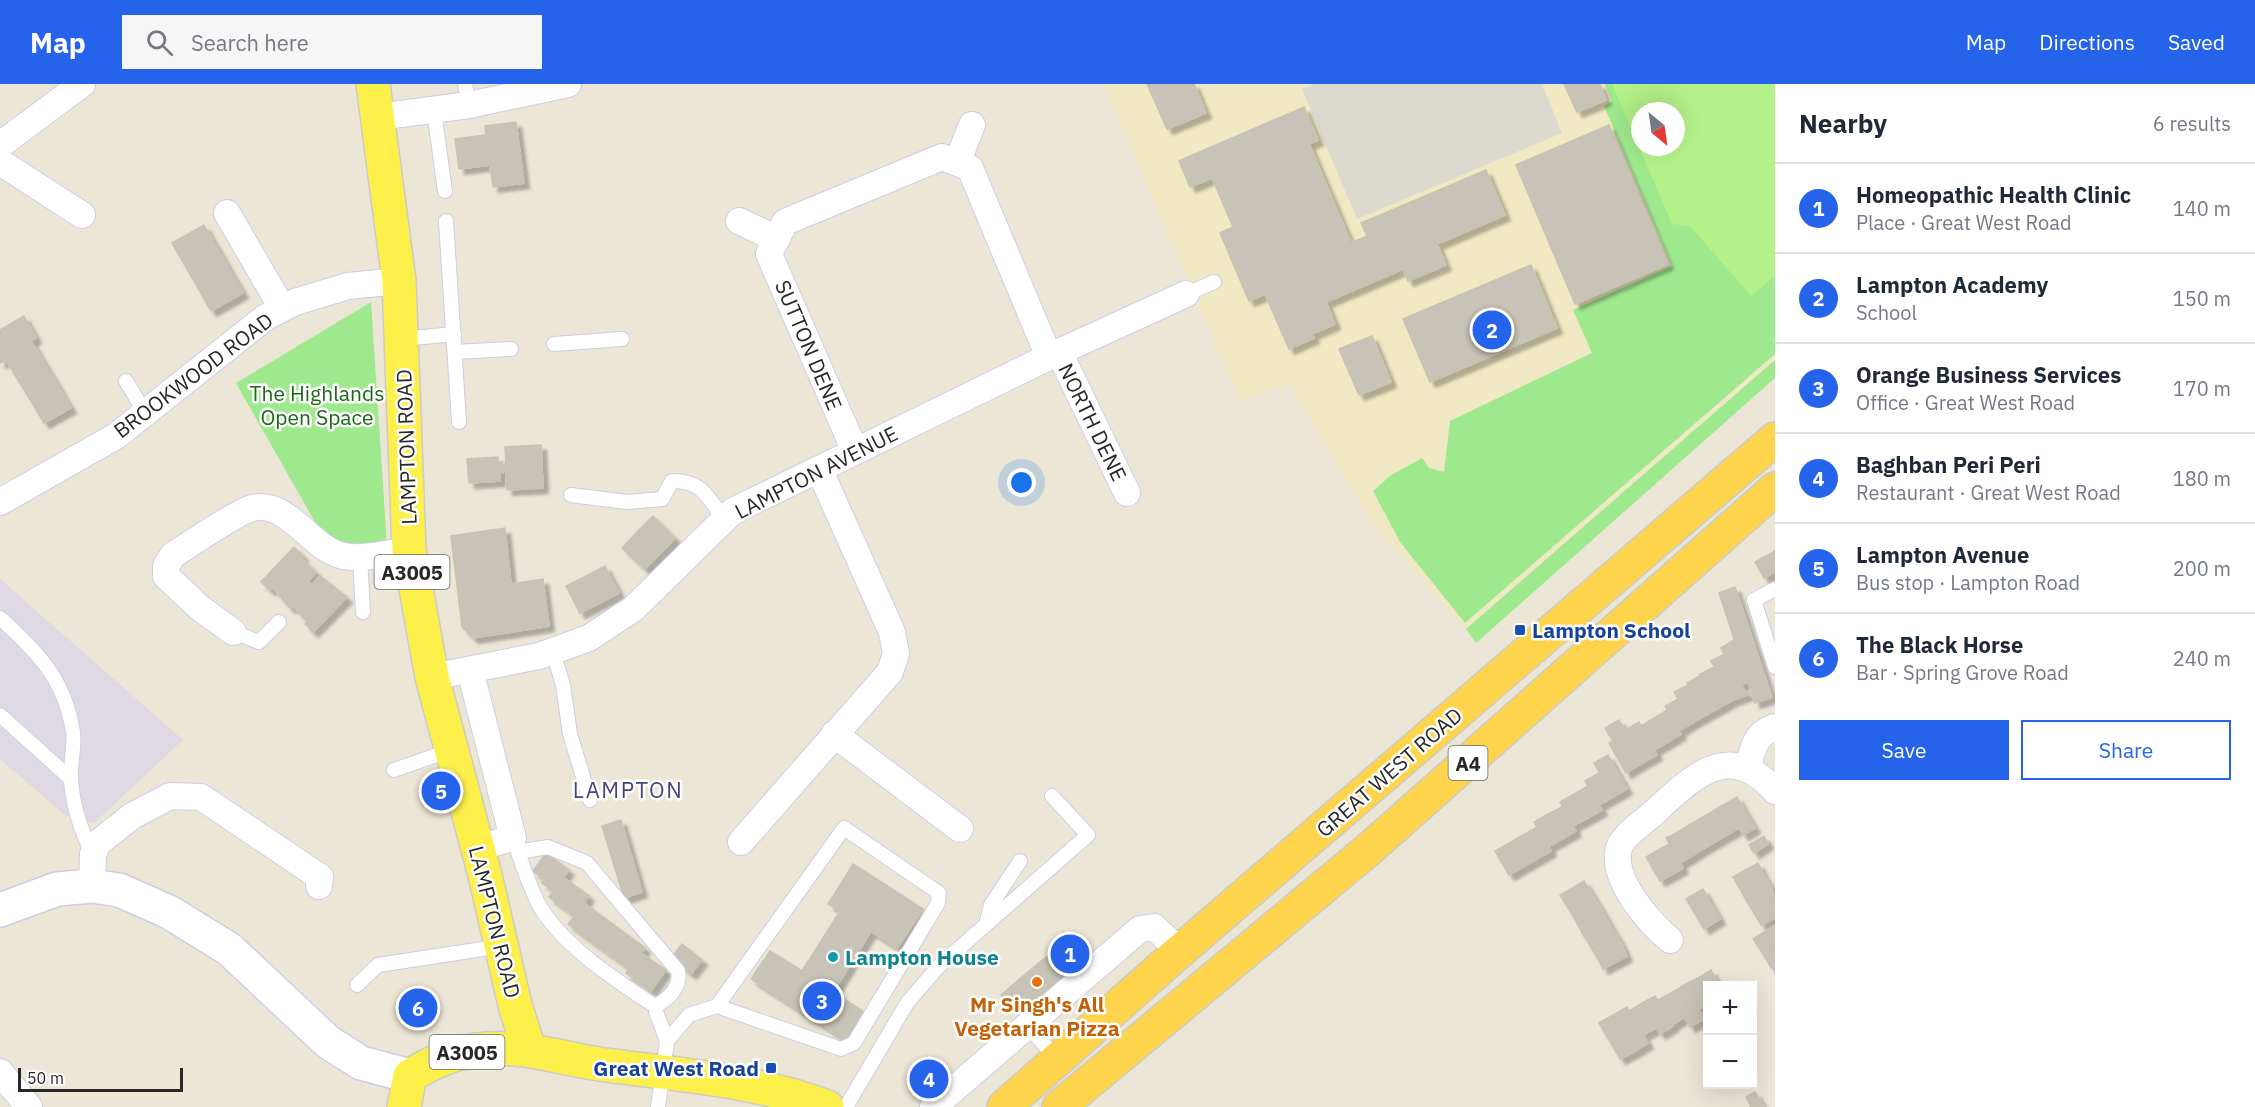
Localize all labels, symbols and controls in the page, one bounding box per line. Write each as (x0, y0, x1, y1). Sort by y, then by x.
search box (122, 15, 542, 69)
text: Map (30, 24, 86, 61)
icon: search (143, 26, 176, 59)
text: Search here (191, 28, 309, 57)
text: Map (1966, 28, 2006, 56)
text: Directions (2039, 28, 2135, 56)
text: Saved (2168, 28, 2225, 56)
north arrow (1631, 102, 1685, 156)
text: Nearby (1799, 106, 1887, 140)
text: 6 results (2153, 110, 2231, 137)
text: Homeopathic Health Clinic (1856, 180, 2131, 209)
text: 1 (1813, 195, 1825, 222)
text: 140 m (2173, 195, 2231, 222)
text: Place · Great West Road (1856, 209, 2071, 236)
text: Lampton Academy (1856, 270, 2048, 299)
street label: SUTTON DENE (769, 276, 849, 414)
text: 2 (1813, 285, 1825, 312)
text: 150 m (2173, 285, 2231, 312)
text: School (1856, 299, 1917, 326)
street label: BROOKWOOD ROAD (108, 306, 278, 444)
pin: 2 (1472, 308, 1512, 352)
street label: NORTH DENE (1052, 358, 1134, 486)
text: Orange Business Services (1856, 360, 2121, 389)
street label: LAMPTON ROAD (389, 369, 423, 525)
text: 3 (1813, 375, 1825, 402)
text: 170 m (2173, 375, 2231, 402)
park label: The Highlands Open Space (250, 379, 384, 431)
text: Office · Great West Road (1856, 389, 2075, 416)
street label: LAMPTON AVENUE (730, 419, 902, 525)
text: Baghban Peri Peri (1856, 450, 2041, 479)
text: 4 (1813, 465, 1825, 492)
text: 180 m (2173, 465, 2231, 492)
your location (1007, 468, 1036, 497)
text: Restaurant · Great West Road (1856, 479, 2121, 506)
text: Lampton Avenue (1856, 540, 2029, 569)
road number: A3005 (374, 555, 450, 589)
text: 5 (1813, 555, 1825, 582)
text: 200 m (2173, 555, 2231, 582)
text: Bus stop · Lampton Road (1856, 569, 2080, 596)
place label: Lampton School (1532, 616, 1690, 644)
marker: Lampton School (1513, 623, 1527, 637)
text: The Black Horse (1856, 630, 2023, 659)
text: 6 (1813, 645, 1825, 672)
text: 240 m (2173, 645, 2231, 672)
text: Bar · Spring Grove Road (1856, 659, 2069, 686)
street label: GREAT WEST ROAD (1310, 701, 1468, 843)
button: Save (1799, 720, 2009, 780)
button: Share (2021, 720, 2231, 780)
road number: A4 (1448, 746, 1488, 780)
pin: 5 (422, 768, 460, 814)
district label: LAMPTON (573, 775, 683, 804)
street label: LAMPTON ROAD (463, 843, 527, 1001)
pin: 1 (1050, 932, 1090, 976)
place label: Lampton House (845, 943, 999, 971)
marker: Lampton House (826, 950, 840, 964)
marker: Mr Singh's All Vegetarian Pizza (1030, 975, 1044, 989)
pin: 3 (802, 978, 842, 1024)
map controls (1703, 981, 1757, 1089)
button: + (1703, 981, 1757, 1035)
pin: 6 (398, 986, 438, 1030)
place label: Mr Singh's All Vegetarian Pizza (954, 990, 1120, 1042)
road number: A3005 (430, 1035, 504, 1069)
button: − (1703, 1035, 1757, 1089)
place label: Great West Road (593, 1054, 759, 1082)
pin: 4 (910, 1056, 948, 1102)
marker: Great West Road (764, 1061, 778, 1075)
scale bar (18, 1065, 183, 1092)
text: 50 m (27, 1068, 64, 1088)

